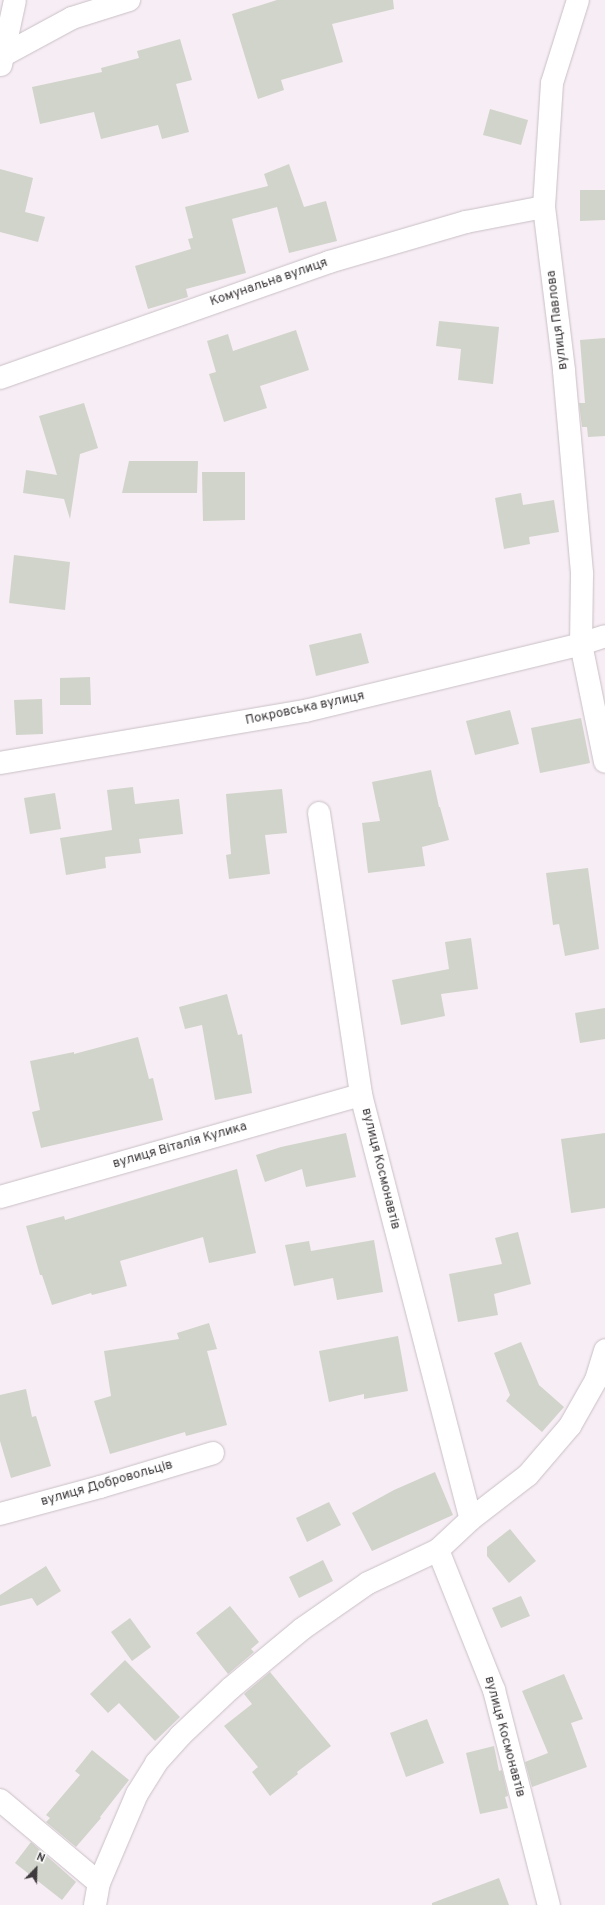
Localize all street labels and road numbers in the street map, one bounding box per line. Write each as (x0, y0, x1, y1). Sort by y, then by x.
street label: Комунальна вулиця (208, 256, 330, 310)
street label: вулиця Павлова (544, 269, 572, 371)
street label: Покровська вулиця (244, 689, 366, 729)
street label: вулиця Космонавтів (357, 1107, 403, 1231)
street label: вулиця Віталія Кулика (111, 1119, 249, 1173)
street label: вулиця Добровольців (39, 1458, 175, 1510)
street label: вулиця Космонавтів (480, 1675, 528, 1799)

